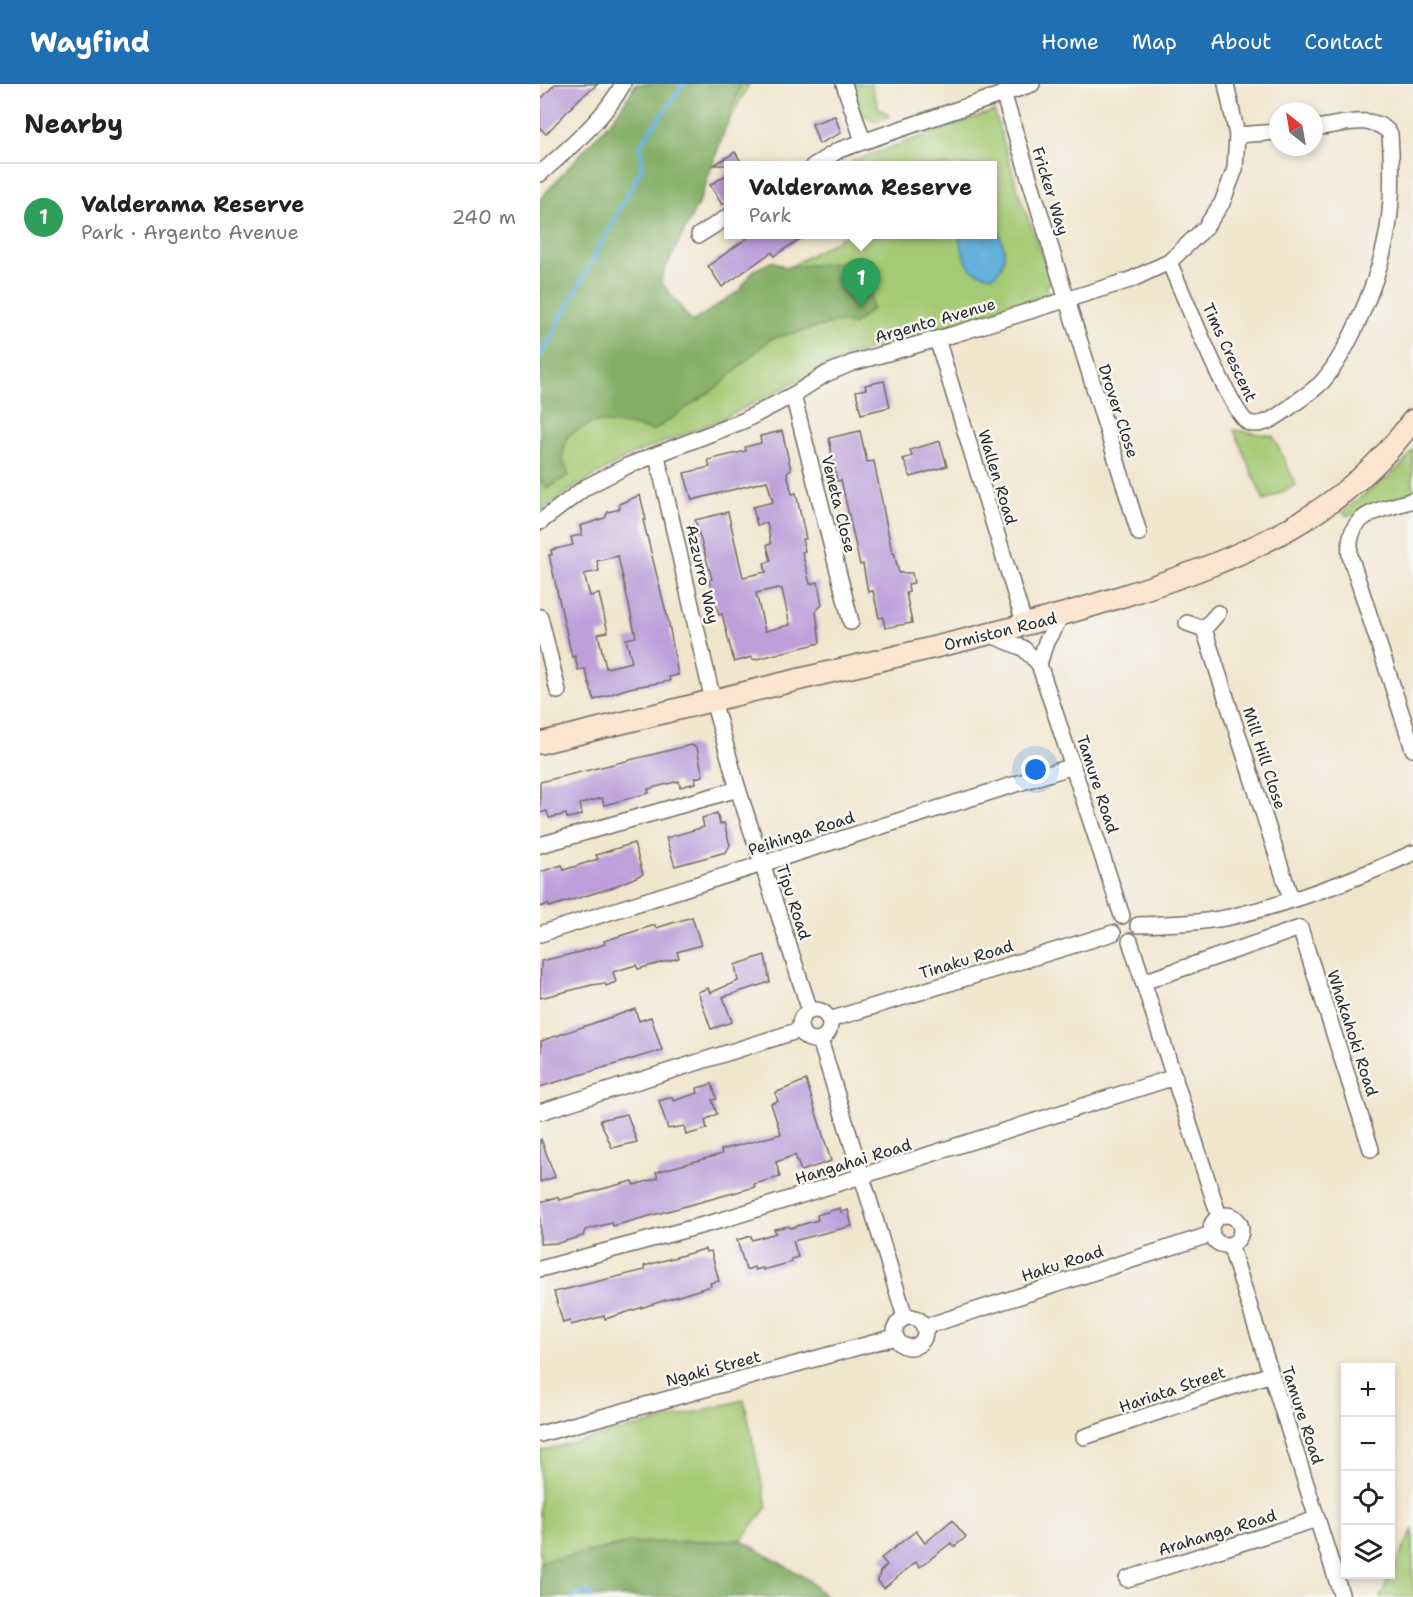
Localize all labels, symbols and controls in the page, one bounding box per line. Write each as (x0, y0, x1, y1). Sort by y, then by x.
text: Wayfind (30, 23, 150, 61)
text: Home (1041, 28, 1099, 56)
text: Map (1132, 28, 1177, 56)
text: About (1210, 28, 1271, 56)
text: Contact (1304, 28, 1383, 56)
north arrow (1269, 102, 1323, 156)
text: Nearby (24, 106, 123, 141)
street label: Fricker Way (1027, 144, 1074, 238)
popup (724, 161, 997, 239)
text: Valderama Reserve (749, 173, 972, 202)
text: Valderama Reserve (81, 190, 305, 219)
text: Park (749, 202, 792, 228)
text: 1 (39, 204, 48, 230)
text: 240 m (451, 204, 516, 230)
text: Park · Argento Avenue (81, 219, 299, 245)
pin: 1 (842, 258, 880, 308)
street label: Argento Avenue (872, 293, 998, 348)
street label: Tims Crescent (1197, 299, 1262, 405)
street label: Drover Close (1093, 362, 1144, 461)
street label: Wallen Road (973, 427, 1022, 527)
street label: Veneta Close (816, 453, 861, 555)
street label: Azzurro Way (681, 522, 724, 626)
street label: Ormiston Road (942, 607, 1059, 656)
street label: Mill Hill Close (1238, 704, 1291, 812)
street label: Tamure Road (1072, 732, 1123, 836)
your location (1021, 755, 1050, 784)
street label: Peihinga Road (745, 806, 857, 861)
street label: Tipu Road (771, 862, 816, 942)
street label: Tinaku Road (917, 935, 1016, 984)
street label: Whakahoki Road (1322, 967, 1383, 1099)
street label: Hangahai Road (792, 1134, 914, 1189)
street label: Haku Road (1018, 1240, 1106, 1287)
street label: Ngaki Street (663, 1346, 763, 1391)
street label: Hariata Street (1116, 1361, 1228, 1418)
street label: Tamure Road (1277, 1363, 1328, 1467)
map controls (1341, 1363, 1395, 1579)
button: + (1341, 1363, 1395, 1417)
button: − (1341, 1417, 1395, 1471)
button: locate (1341, 1471, 1395, 1525)
street label: Arahanga Road (1155, 1505, 1279, 1560)
button: layers (1341, 1525, 1395, 1579)

